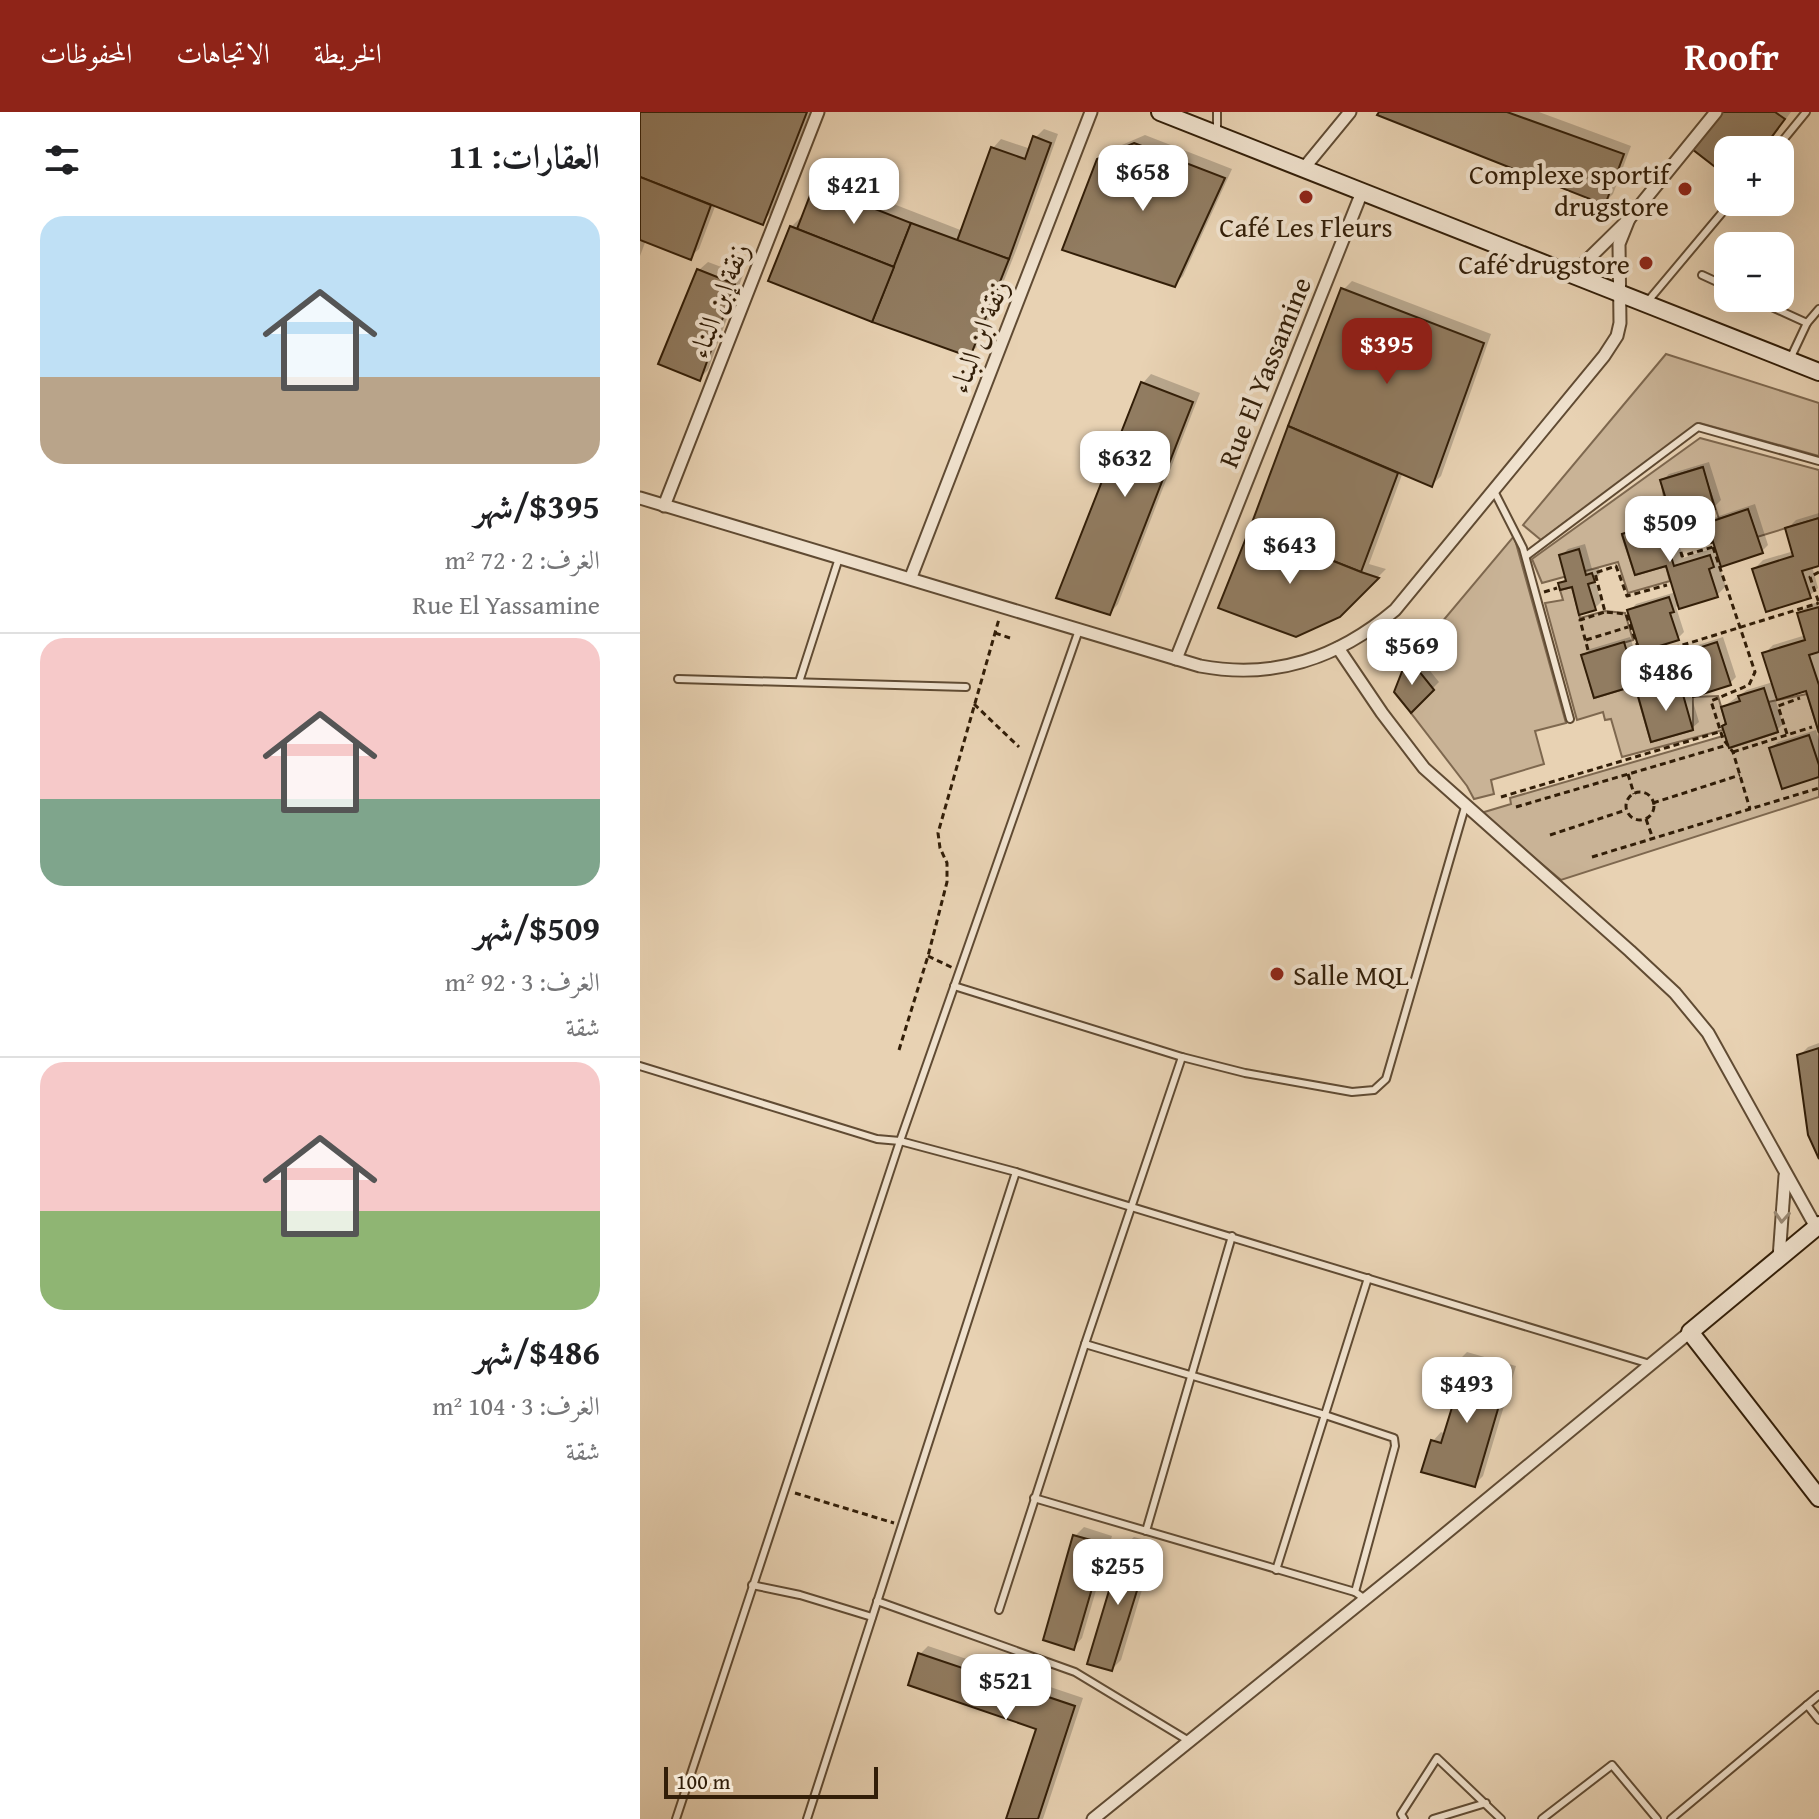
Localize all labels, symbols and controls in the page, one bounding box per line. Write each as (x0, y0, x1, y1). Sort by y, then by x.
text: Roofr (1684, 28, 1779, 84)
text: المحفوظات (40, 32, 132, 73)
text: الاتجاهات (176, 32, 270, 73)
text: الخريطة (314, 32, 382, 73)
text: العقارات: 11 (449, 131, 600, 180)
map controls (1714, 136, 1794, 312)
button: + (1714, 136, 1794, 216)
icon: filters (40, 138, 84, 182)
pin: $658 (1096, 145, 1190, 213)
text: $658 (1116, 151, 1170, 190)
place label: Complexe sportif drugstore (1469, 153, 1672, 226)
pin: $421 (807, 158, 901, 226)
text: $421 (827, 164, 881, 203)
marker: Complexe sportif drugstore (1676, 180, 1694, 198)
marker: Café Les Fleurs (1297, 188, 1315, 206)
place label: Café Les Fleurs (1219, 206, 1393, 247)
button: − (1714, 232, 1794, 312)
street label: زنقة إبن البناء (677, 236, 759, 364)
place label: Café drugstore (1458, 243, 1630, 284)
marker: Café drugstore (1637, 254, 1655, 272)
icon: home (248, 268, 392, 412)
street label: Rue El Yassamine (1207, 271, 1321, 473)
street label: زنقة ابن البناء (938, 273, 1018, 399)
pin: $395 (1340, 318, 1434, 386)
text: $395 (1360, 324, 1414, 363)
pin: $632 (1078, 431, 1172, 499)
text: $632 (1098, 437, 1152, 476)
text: $395/شهر (474, 481, 600, 530)
pin: $509 (1623, 496, 1717, 564)
text: $509 (1643, 502, 1697, 541)
pin: $643 (1243, 518, 1337, 586)
text: $643 (1263, 524, 1317, 563)
text: الغرف: 2 · 72 m² (445, 540, 600, 579)
text: Rue El Yassamine (412, 585, 600, 624)
pin: $569 (1365, 619, 1459, 687)
text: $569 (1385, 625, 1439, 664)
pin: $486 (1619, 645, 1713, 713)
text: $486 (1639, 651, 1693, 690)
icon: home (248, 690, 392, 834)
text: $509/شهر (474, 903, 600, 952)
place label: Salle MQL (1293, 954, 1409, 995)
text: الغرف: 3 · 92 m² (445, 962, 600, 1001)
marker: Salle MQL (1268, 965, 1286, 983)
text: شقة (566, 1007, 600, 1046)
icon: home (248, 1114, 392, 1258)
one-way arrow (1774, 1211, 1791, 1224)
text: $486/شهر (474, 1327, 600, 1376)
pin: $493 (1420, 1357, 1514, 1425)
text: $493 (1440, 1363, 1494, 1402)
text: الغرف: 3 · 104 m² (432, 1386, 600, 1425)
text: شقة (566, 1431, 600, 1470)
pin: $255 (1071, 1539, 1165, 1607)
text: $255 (1091, 1545, 1145, 1584)
pin: $521 (959, 1654, 1053, 1722)
text: $521 (979, 1660, 1033, 1699)
scale bar (664, 1763, 878, 1799)
text: 100 m (676, 1765, 731, 1797)

